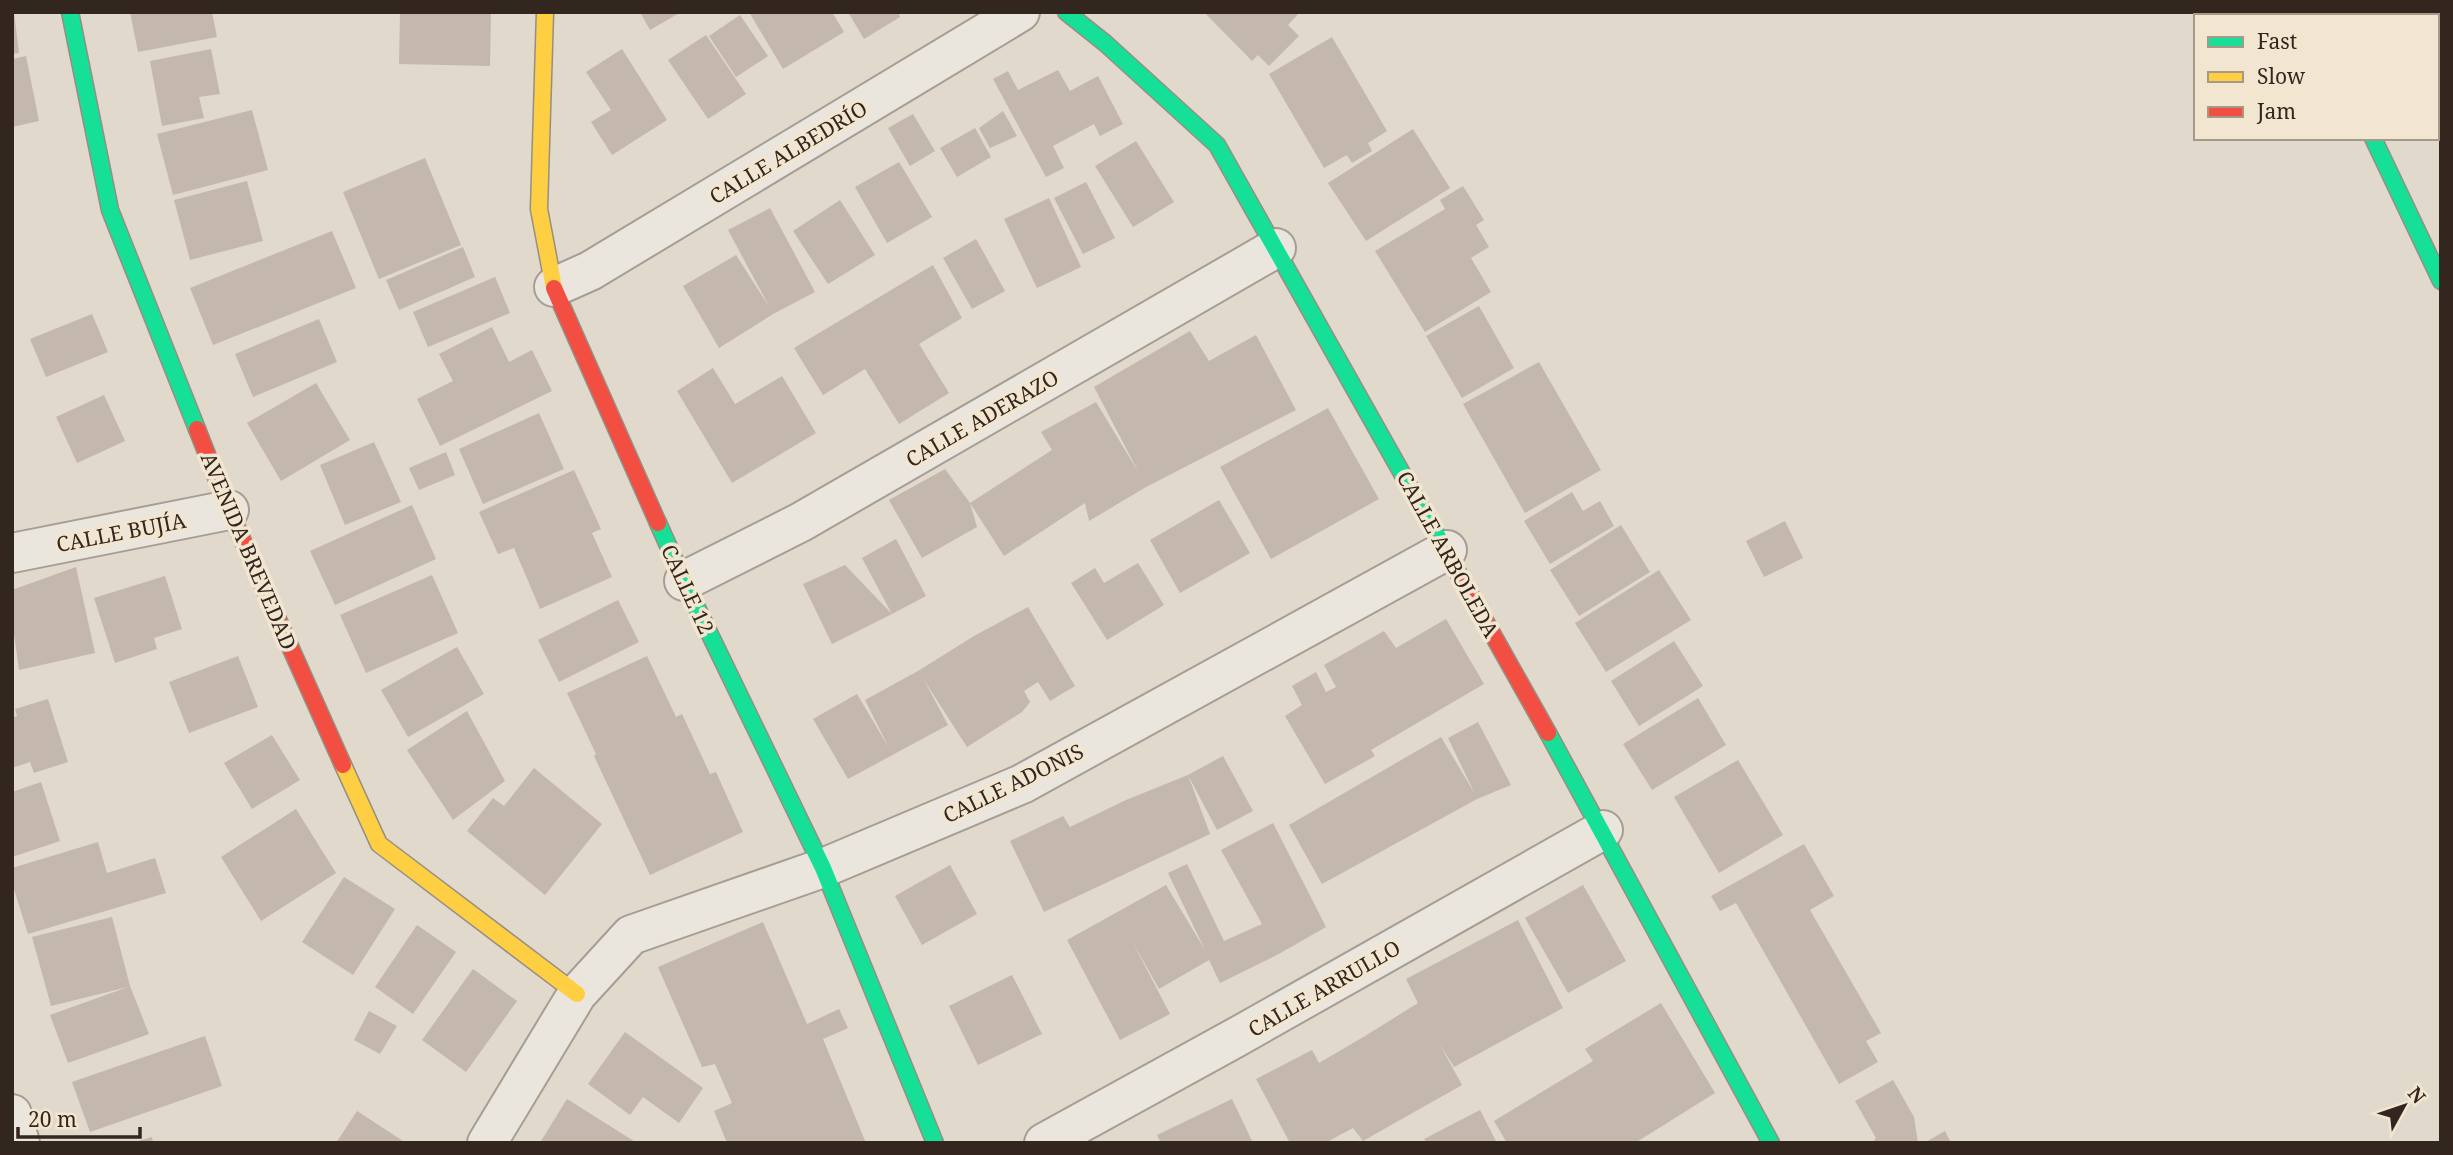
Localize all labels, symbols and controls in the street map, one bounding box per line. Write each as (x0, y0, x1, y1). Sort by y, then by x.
legend (2194, 14, 2439, 140)
text: Fast (2257, 27, 2297, 55)
text: Slow (2257, 62, 2306, 90)
street label: CALLE ALBEDRÍO (704, 94, 872, 210)
text: Jam (2256, 97, 2296, 125)
street label: CALLE ADERAZO (900, 363, 1064, 473)
street label: AVENIDA BREVEDAD (195, 448, 303, 654)
street label: CALLE ARBOLEDA (1391, 466, 1505, 642)
street label: CALLE BUJÍA (54, 506, 188, 558)
street label: CALLE 12 (655, 540, 721, 638)
street label: CALLE ADONIS (938, 737, 1088, 829)
street label: CALLE ARRULLO (1243, 933, 1405, 1043)
north arrow (2369, 1071, 2439, 1141)
text: N (2402, 1081, 2432, 1109)
scale bar (18, 1096, 140, 1140)
text: 20 m (28, 1105, 77, 1133)

